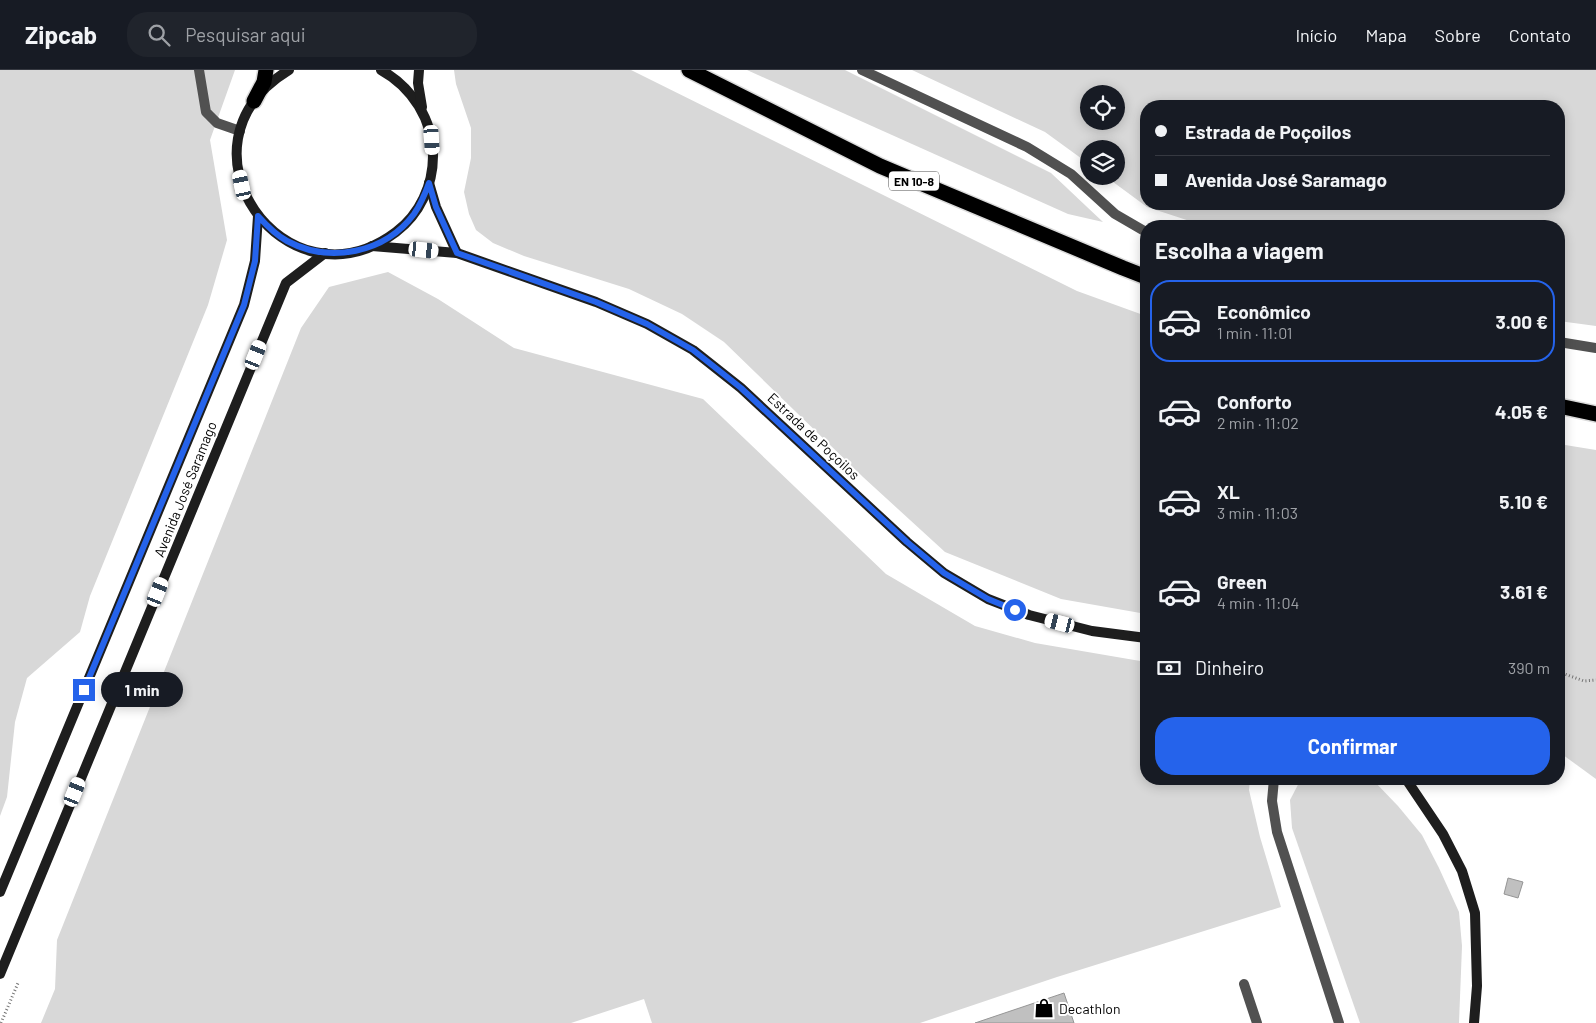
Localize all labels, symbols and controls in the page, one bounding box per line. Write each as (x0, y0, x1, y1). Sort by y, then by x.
search box (127, 12, 477, 57)
text: Zipcab (25, 20, 97, 49)
icon: search (145, 21, 173, 49)
text: Pesquisar aqui (185, 23, 306, 46)
text: Início (1295, 24, 1337, 46)
text: Mapa (1365, 24, 1407, 46)
text: Sobre (1435, 24, 1481, 46)
text: Contato (1509, 24, 1571, 46)
map controls (1080, 85, 1125, 185)
button: locate (1080, 85, 1125, 130)
text: Estrada de Poçoilos (1185, 120, 1351, 143)
car (423, 125, 440, 155)
button: layers (1080, 140, 1125, 185)
text: Avenida José Saramago (1185, 168, 1387, 191)
car (231, 169, 252, 201)
road number: EN 10-8 (889, 172, 939, 190)
text: Escolha a viagem (1155, 237, 1324, 263)
car (408, 241, 439, 259)
icon: car (1157, 299, 1202, 344)
text: Econômico (1217, 300, 1311, 323)
text: 3.00 € (1496, 310, 1548, 333)
text: 1 min · 11:01 (1217, 323, 1292, 342)
car (243, 338, 268, 372)
street label: Estrada de Poçoilos (764, 389, 864, 483)
icon: car (1157, 389, 1202, 434)
text: Conforto (1217, 390, 1292, 413)
text: 4.05 € (1495, 400, 1548, 423)
text: 2 min · 11:02 (1217, 413, 1299, 432)
street label: Avenida José Saramago (150, 419, 220, 559)
icon: car (1157, 479, 1202, 524)
text: XL (1217, 480, 1240, 503)
text: 5.10 € (1499, 490, 1548, 513)
text: 3 min · 11:03 (1217, 503, 1298, 522)
icon: car (1157, 569, 1202, 614)
text: Green (1217, 570, 1267, 593)
car (145, 575, 170, 609)
text: 3.61 € (1500, 580, 1548, 603)
text: 4 min · 11:04 (1217, 593, 1299, 612)
route start (1004, 599, 1026, 621)
car (1043, 612, 1076, 634)
icon: cash (1155, 654, 1183, 682)
text: Dinheiro (1195, 656, 1264, 679)
text: 390 m (1508, 658, 1550, 677)
callout: 1 min (102, 672, 184, 708)
route end (73, 679, 95, 701)
text: 1 min (124, 680, 160, 699)
button: Confirmar (1155, 717, 1550, 775)
car (62, 775, 87, 809)
shop icon: Decathlon (1033, 997, 1055, 1019)
place label: Decathlon (1059, 1000, 1121, 1017)

